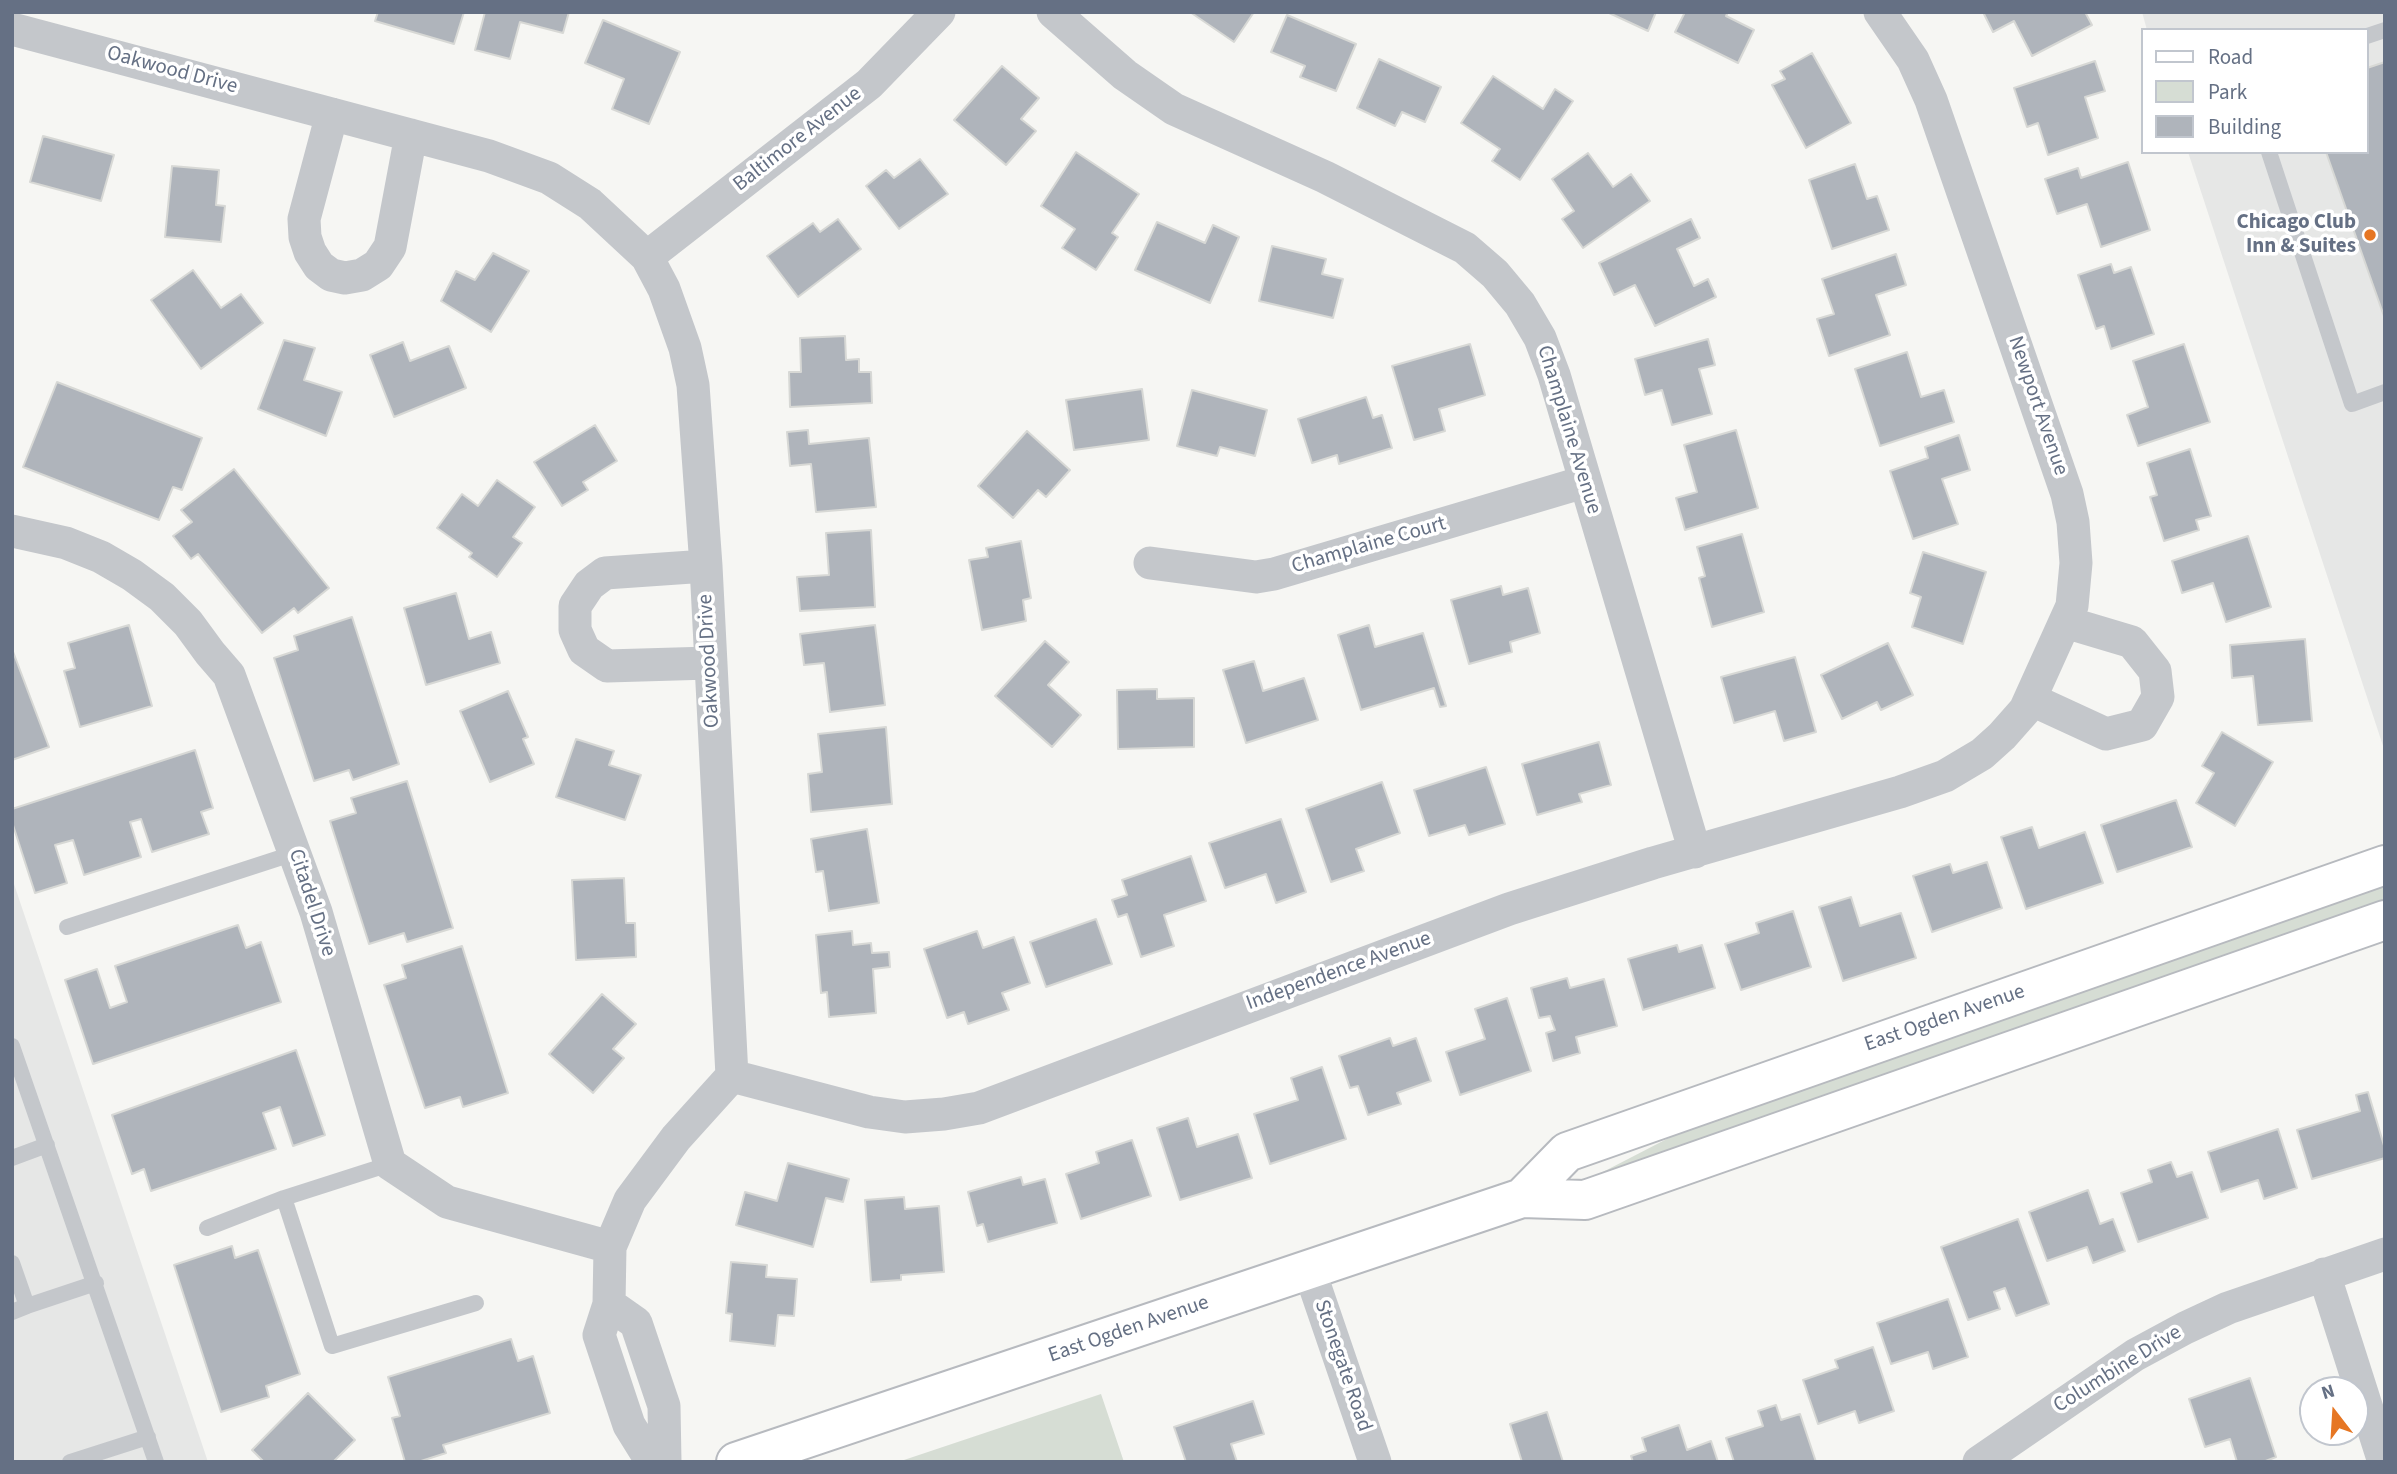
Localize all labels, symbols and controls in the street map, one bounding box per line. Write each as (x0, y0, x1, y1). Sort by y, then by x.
legend (2142, 28, 2369, 154)
street label: Oakwood Drive (104, 41, 240, 101)
text: Road (2208, 42, 2253, 72)
text: Park (2208, 77, 2247, 107)
street label: Baltimore Avenue (729, 82, 867, 198)
text: Building (2208, 112, 2281, 142)
place label: Chicago Club Inn & Suites (2236, 210, 2356, 260)
marker: Chicago Club Inn & Suites (2362, 227, 2378, 243)
street label: Newport Avenue (2001, 333, 2073, 479)
street label: Champlaine Avenue (1530, 343, 1606, 517)
street label: Champlaine Court (1289, 512, 1449, 580)
street label: Oakwood Drive (694, 593, 726, 729)
street label: Citadel Drive (282, 846, 340, 960)
street label: Independence Avenue (1243, 927, 1435, 1017)
street label: East Ogden Avenue (1861, 980, 2029, 1058)
street label: East Ogden Avenue (1045, 1291, 1213, 1369)
street label: Stonegate Road (1308, 1297, 1376, 1435)
street label: Columbine Drive (2049, 1321, 2187, 1419)
north arrow (2299, 1376, 2369, 1446)
text: N (2318, 1378, 2338, 1407)

